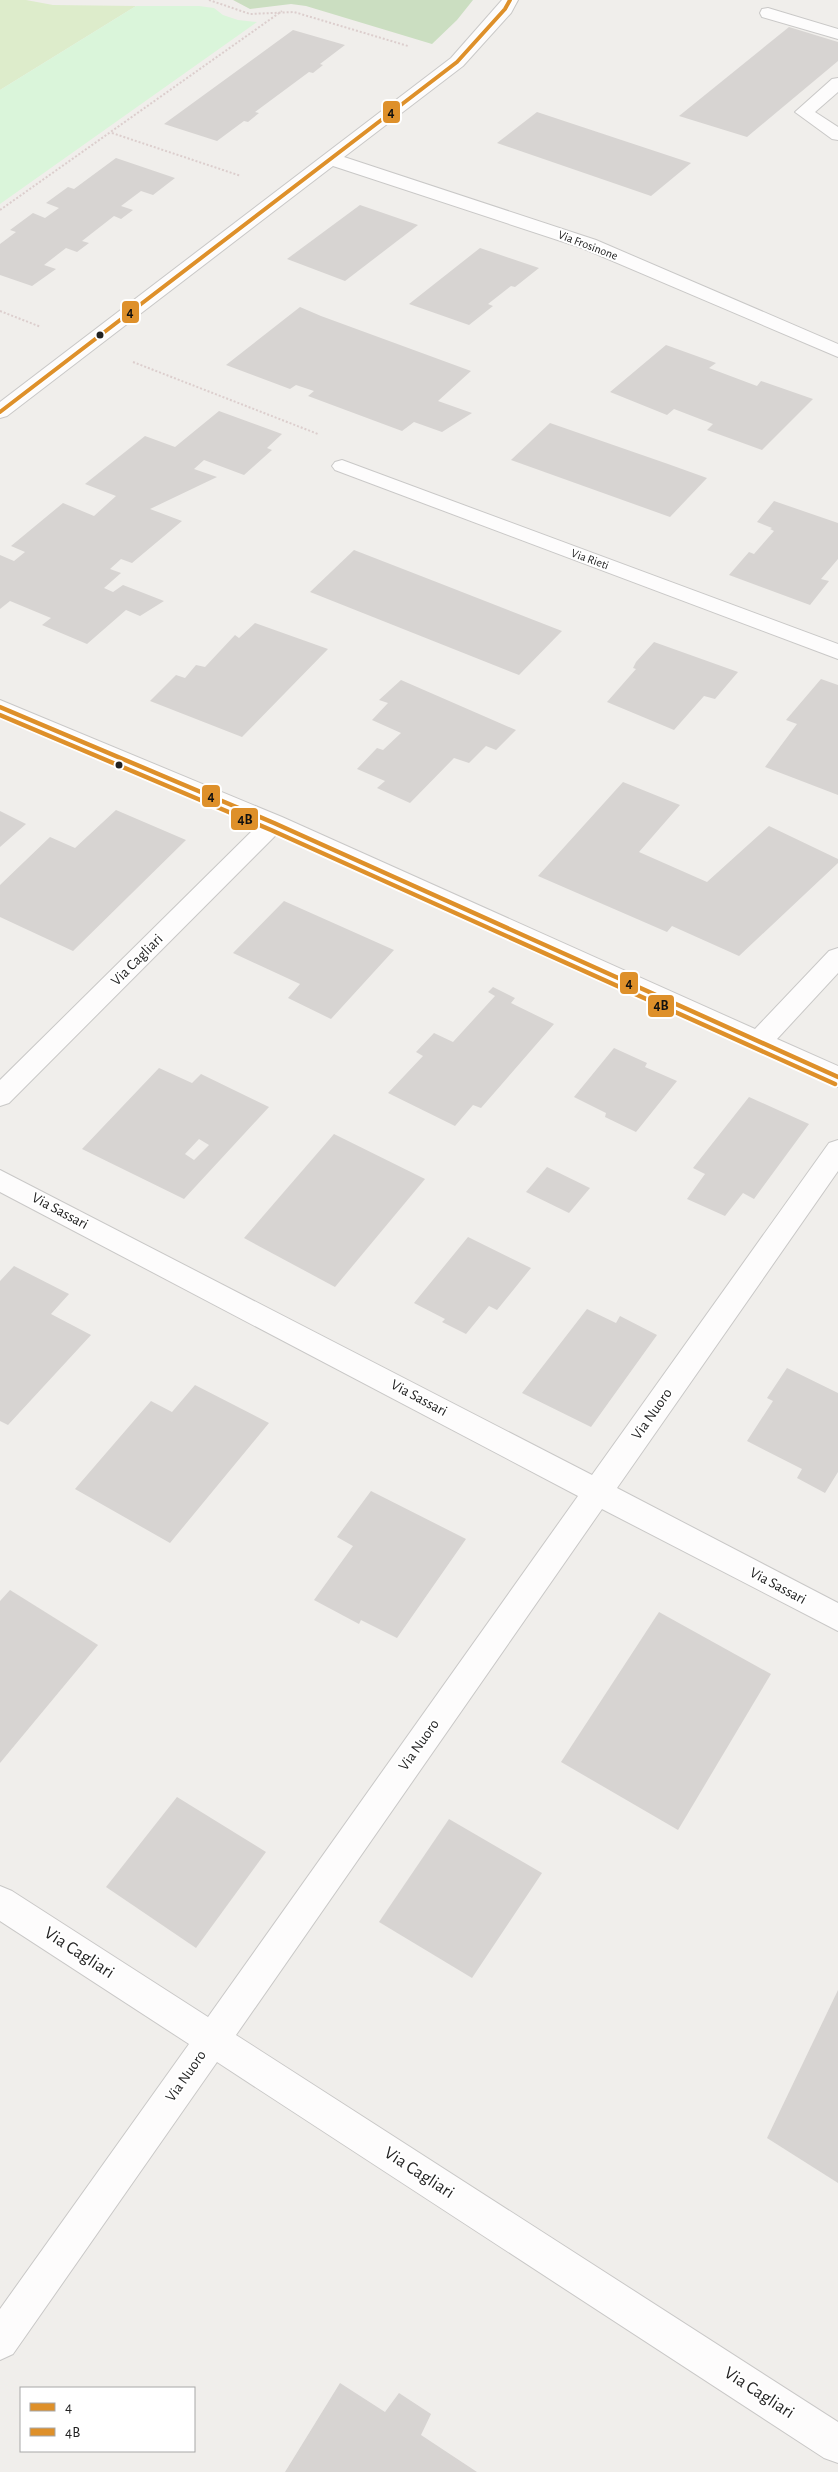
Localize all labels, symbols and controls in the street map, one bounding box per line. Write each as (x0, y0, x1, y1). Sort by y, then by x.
line badge: 4 (382, 100, 401, 124)
text: 4 (387, 106, 395, 120)
street label: Via Frosinone (557, 228, 619, 262)
line badge: 4 (121, 300, 140, 324)
text: 4 (126, 306, 134, 320)
unlabelled marker (95, 330, 105, 340)
street label: Via Rieti (570, 547, 610, 571)
unlabelled marker (114, 760, 124, 770)
line badge: 4 (201, 784, 221, 808)
text: 4 (207, 790, 215, 804)
line badge: 4B (230, 807, 259, 831)
text: 4B (237, 813, 253, 827)
street label: Via Cagliari (108, 931, 166, 989)
line badge: 4 (619, 971, 639, 995)
text: 4 (625, 977, 633, 991)
line badge: 4B (647, 994, 675, 1018)
text: 4B (653, 999, 669, 1013)
street label: Via Sassari (29, 1190, 91, 1232)
street label: Via Sassari (388, 1377, 450, 1419)
street label: Via Nuoro (629, 1386, 675, 1442)
street label: Via Sassari (747, 1565, 809, 1607)
street label: Via Nuoro (396, 1717, 442, 1773)
street label: Via Cagliari (41, 1924, 117, 1982)
street label: Via Nuoro (163, 2048, 209, 2104)
street label: Via Cagliari (381, 2144, 457, 2202)
street label: Via Cagliari (721, 2364, 797, 2422)
legend (20, 2387, 195, 2452)
text: 4 (65, 2400, 72, 2415)
text: 4B (65, 2425, 80, 2440)

